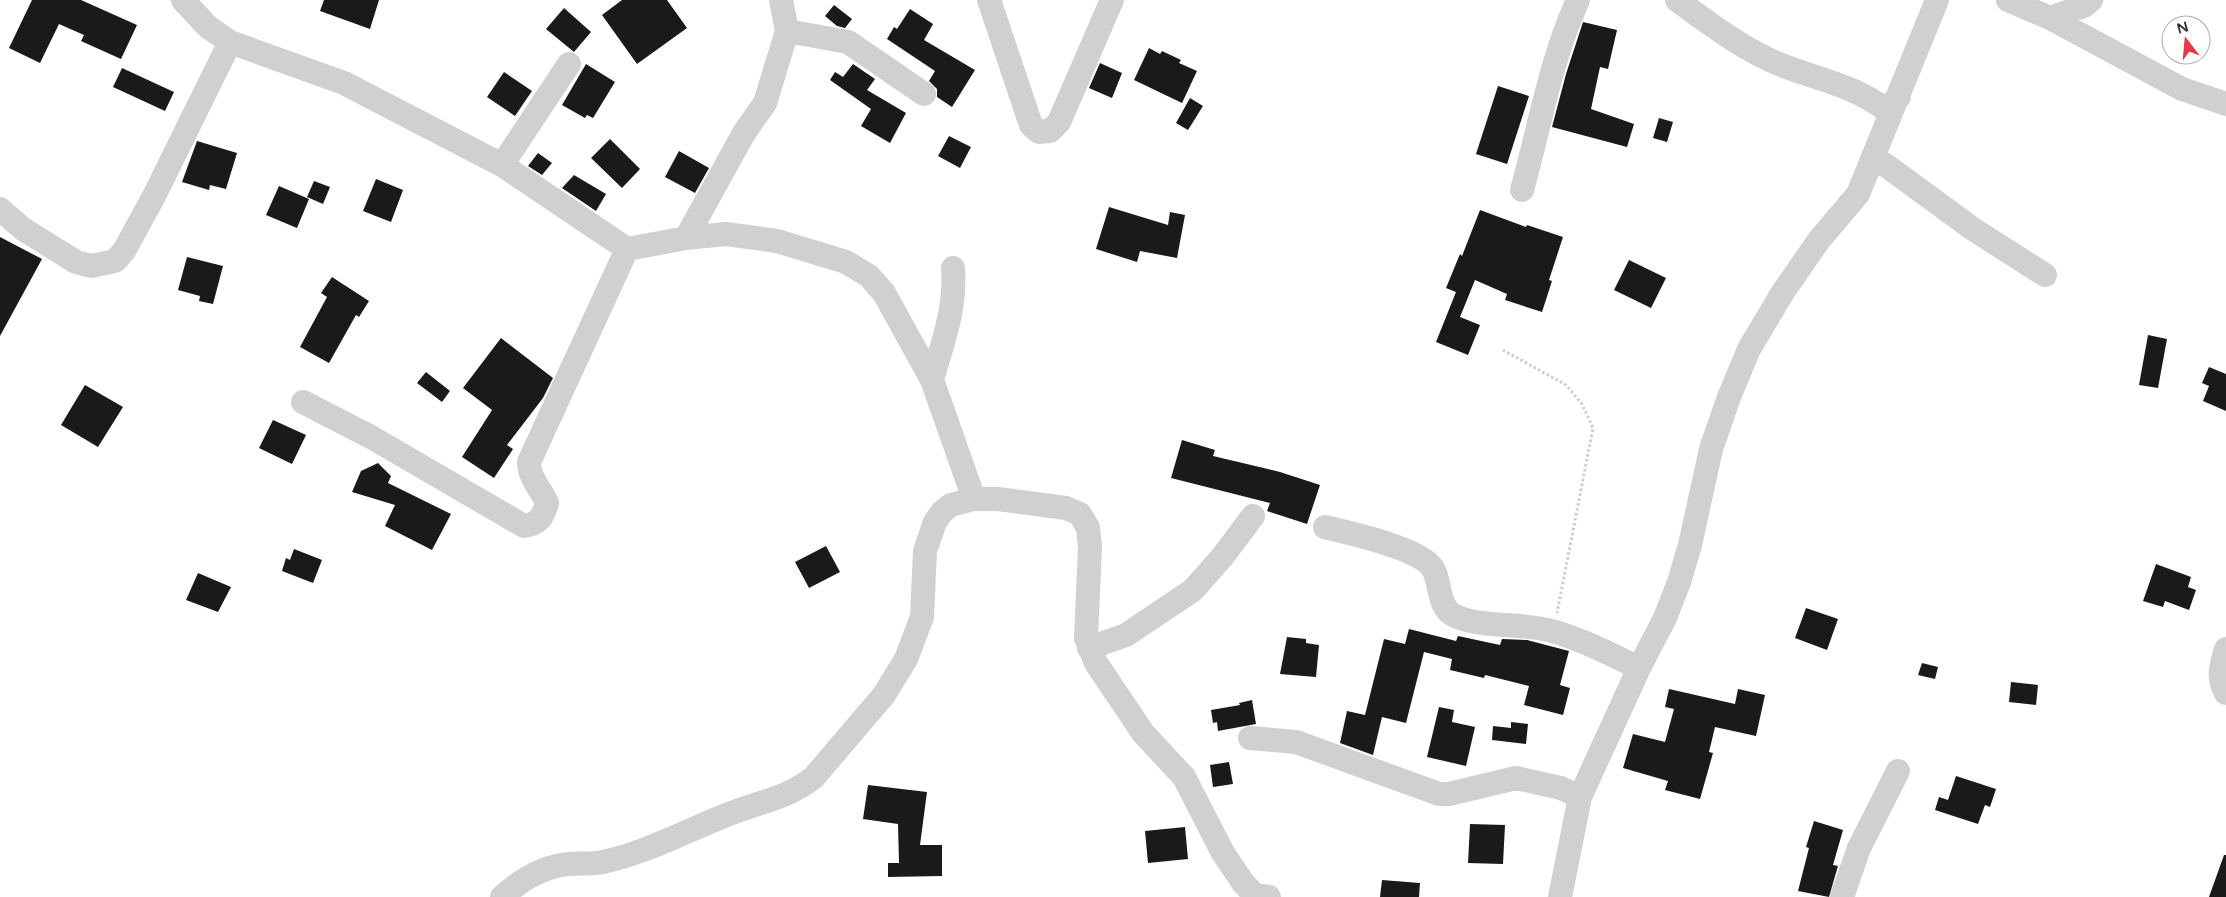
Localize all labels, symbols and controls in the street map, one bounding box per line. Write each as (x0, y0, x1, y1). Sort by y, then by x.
north arrow (2161, 15, 2211, 65)
text: N (2175, 18, 2190, 38)

